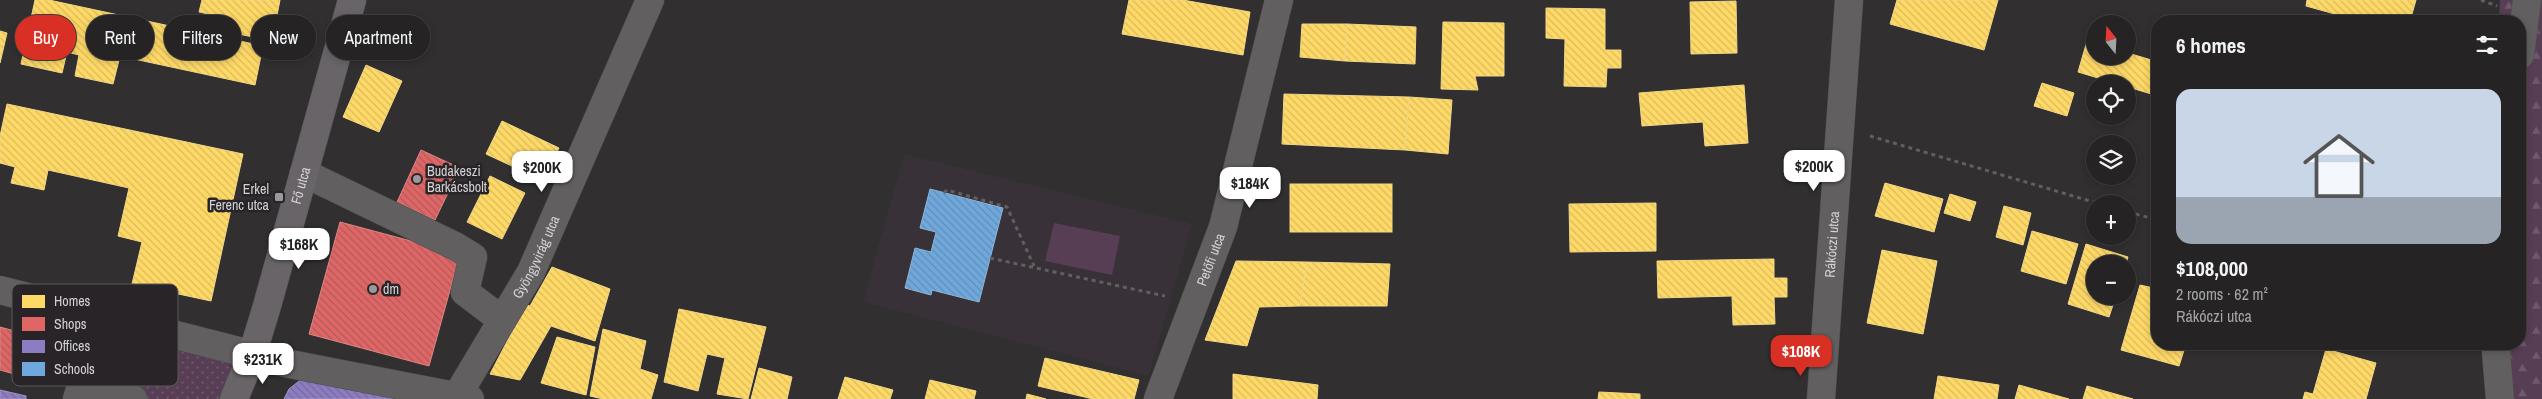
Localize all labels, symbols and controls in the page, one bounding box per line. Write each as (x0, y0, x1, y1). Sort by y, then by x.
chip: Buy (15, 15, 76, 60)
chip: Rent (86, 15, 154, 60)
chip: Filters (164, 15, 241, 60)
chip: New (251, 15, 316, 60)
chip: Apartment (326, 15, 430, 60)
north arrow (2086, 15, 2136, 65)
map controls (2086, 15, 2136, 305)
text: 6 homes (2176, 31, 2246, 60)
icon: filters (2473, 31, 2501, 59)
button: locate (2086, 75, 2136, 125)
icon: home (2294, 121, 2384, 211)
button: layers (2086, 135, 2136, 185)
pin: $200K (507, 150, 577, 193)
pin: $200K (1779, 150, 1849, 192)
text: $200K (1795, 155, 1833, 177)
text: $200K (523, 156, 561, 178)
place label: Budakeszi Barkácsbolt (427, 162, 487, 196)
street label: Fő utca (287, 164, 314, 206)
pin: $184K (1215, 166, 1285, 209)
text: $184K (1231, 172, 1269, 194)
marker: Budakeszi Barkácsbolt (411, 173, 423, 185)
place label: Erkel Ferenc utca (209, 180, 270, 214)
marker: Erkel Ferenc utca (273, 191, 285, 203)
button: + (2086, 195, 2136, 245)
street label: Rákóczi utca (1821, 210, 1843, 278)
street label: Gyöngyvirág utca (508, 212, 564, 302)
pin: $168K (264, 228, 334, 270)
street label: Petőfi utca (1193, 230, 1229, 289)
text: $168K (280, 233, 318, 255)
text: $108,000 (2176, 254, 2248, 283)
button: − (2086, 255, 2136, 305)
place label: dm (383, 280, 399, 298)
marker: dm (367, 283, 379, 295)
text: 2 rooms · 62 m² (2176, 283, 2268, 305)
legend (12, 284, 178, 386)
text: Homes (54, 292, 91, 310)
text: Rákóczi utca (2176, 305, 2252, 327)
text: Shops (54, 315, 87, 333)
pin: $108K (1766, 334, 1836, 377)
text: Offices (54, 337, 90, 355)
text: $108K (1782, 340, 1820, 362)
pin: $231K (228, 342, 298, 385)
text: $231K (244, 348, 282, 370)
text: Schools (54, 360, 95, 378)

